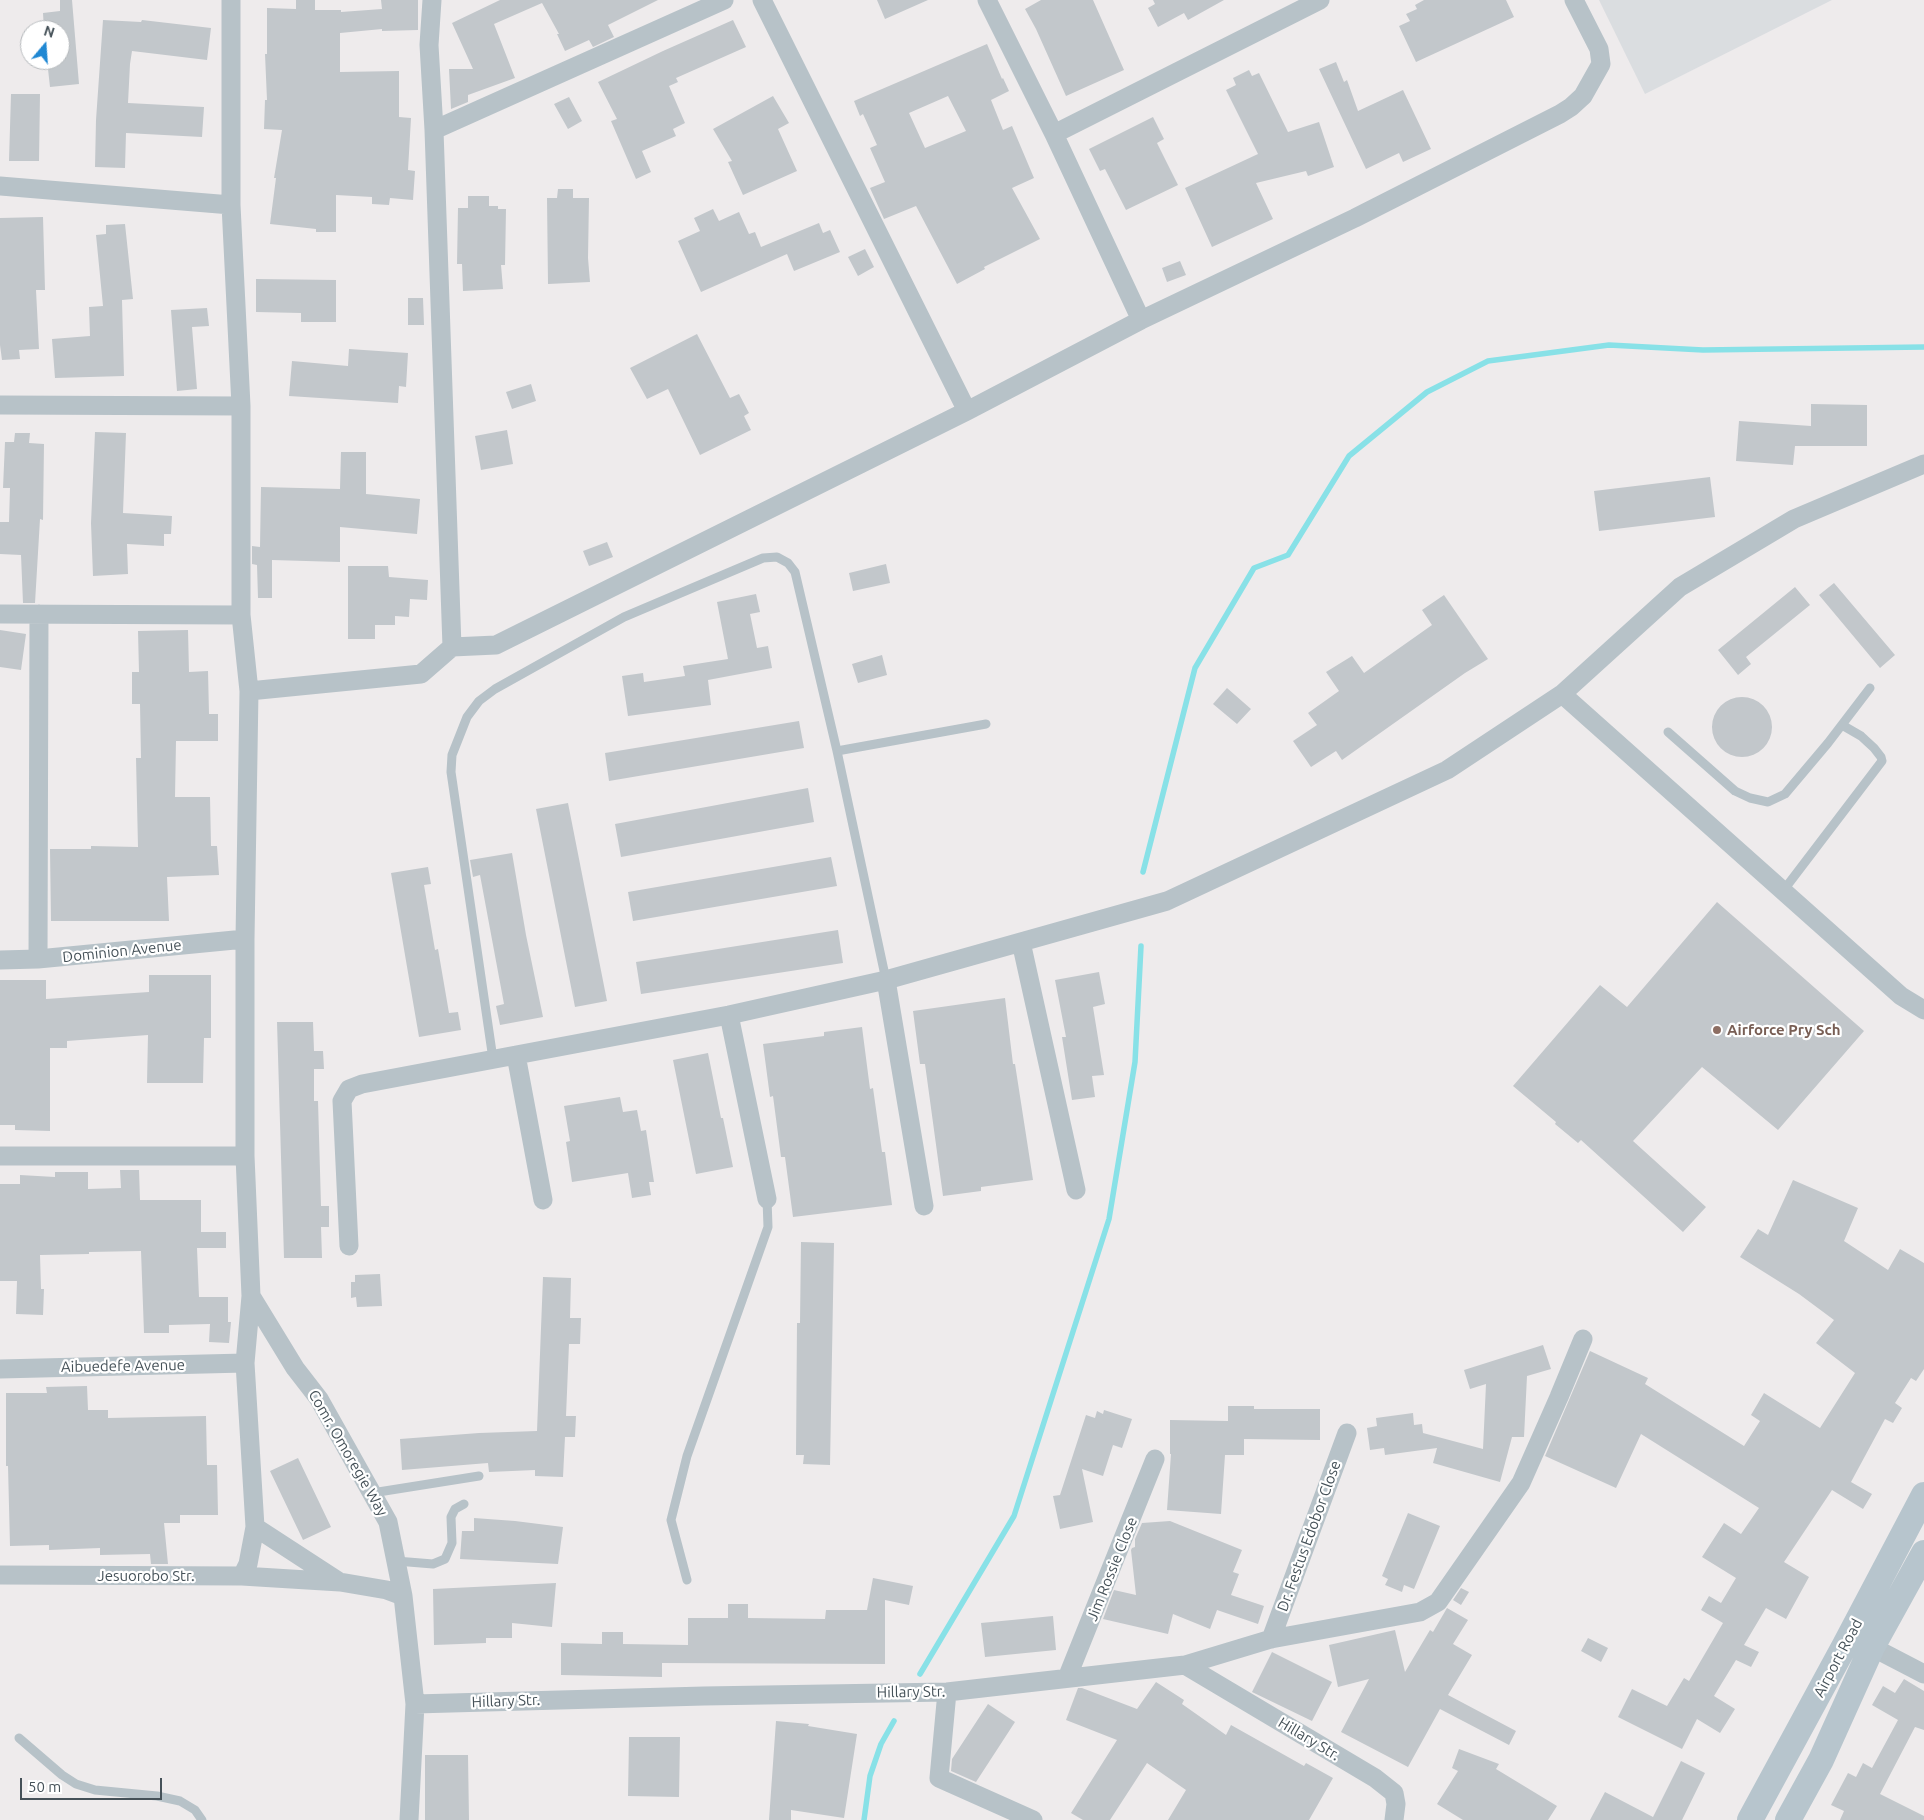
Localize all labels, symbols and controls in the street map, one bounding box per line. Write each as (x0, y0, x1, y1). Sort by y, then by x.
north arrow (20, 20, 70, 70)
text: N (42, 22, 57, 41)
street label: Dominion Avenue (62, 936, 182, 966)
place label: Airforce Pry Sch (1727, 1021, 1841, 1039)
marker: Airforce Pry Sch (1711, 1024, 1723, 1036)
street label: Aibuedefe Avenue (61, 1356, 185, 1376)
street label: Comr. Omoregie Way (305, 1387, 391, 1519)
street label: Dr. Festus Edobor Close (1273, 1458, 1345, 1614)
street label: Jim Rossie Close (1083, 1514, 1141, 1624)
street label: Jesuorobo Str. (97, 1567, 195, 1585)
street label: Airport Road (1810, 1616, 1866, 1700)
street label: Hillary Str. (876, 1682, 946, 1702)
street label: Hillary Str. (471, 1691, 541, 1711)
street label: Hillary Str. (1275, 1714, 1343, 1764)
scale bar (22, 1768, 165, 1800)
text: 50 m (28, 1778, 61, 1795)

